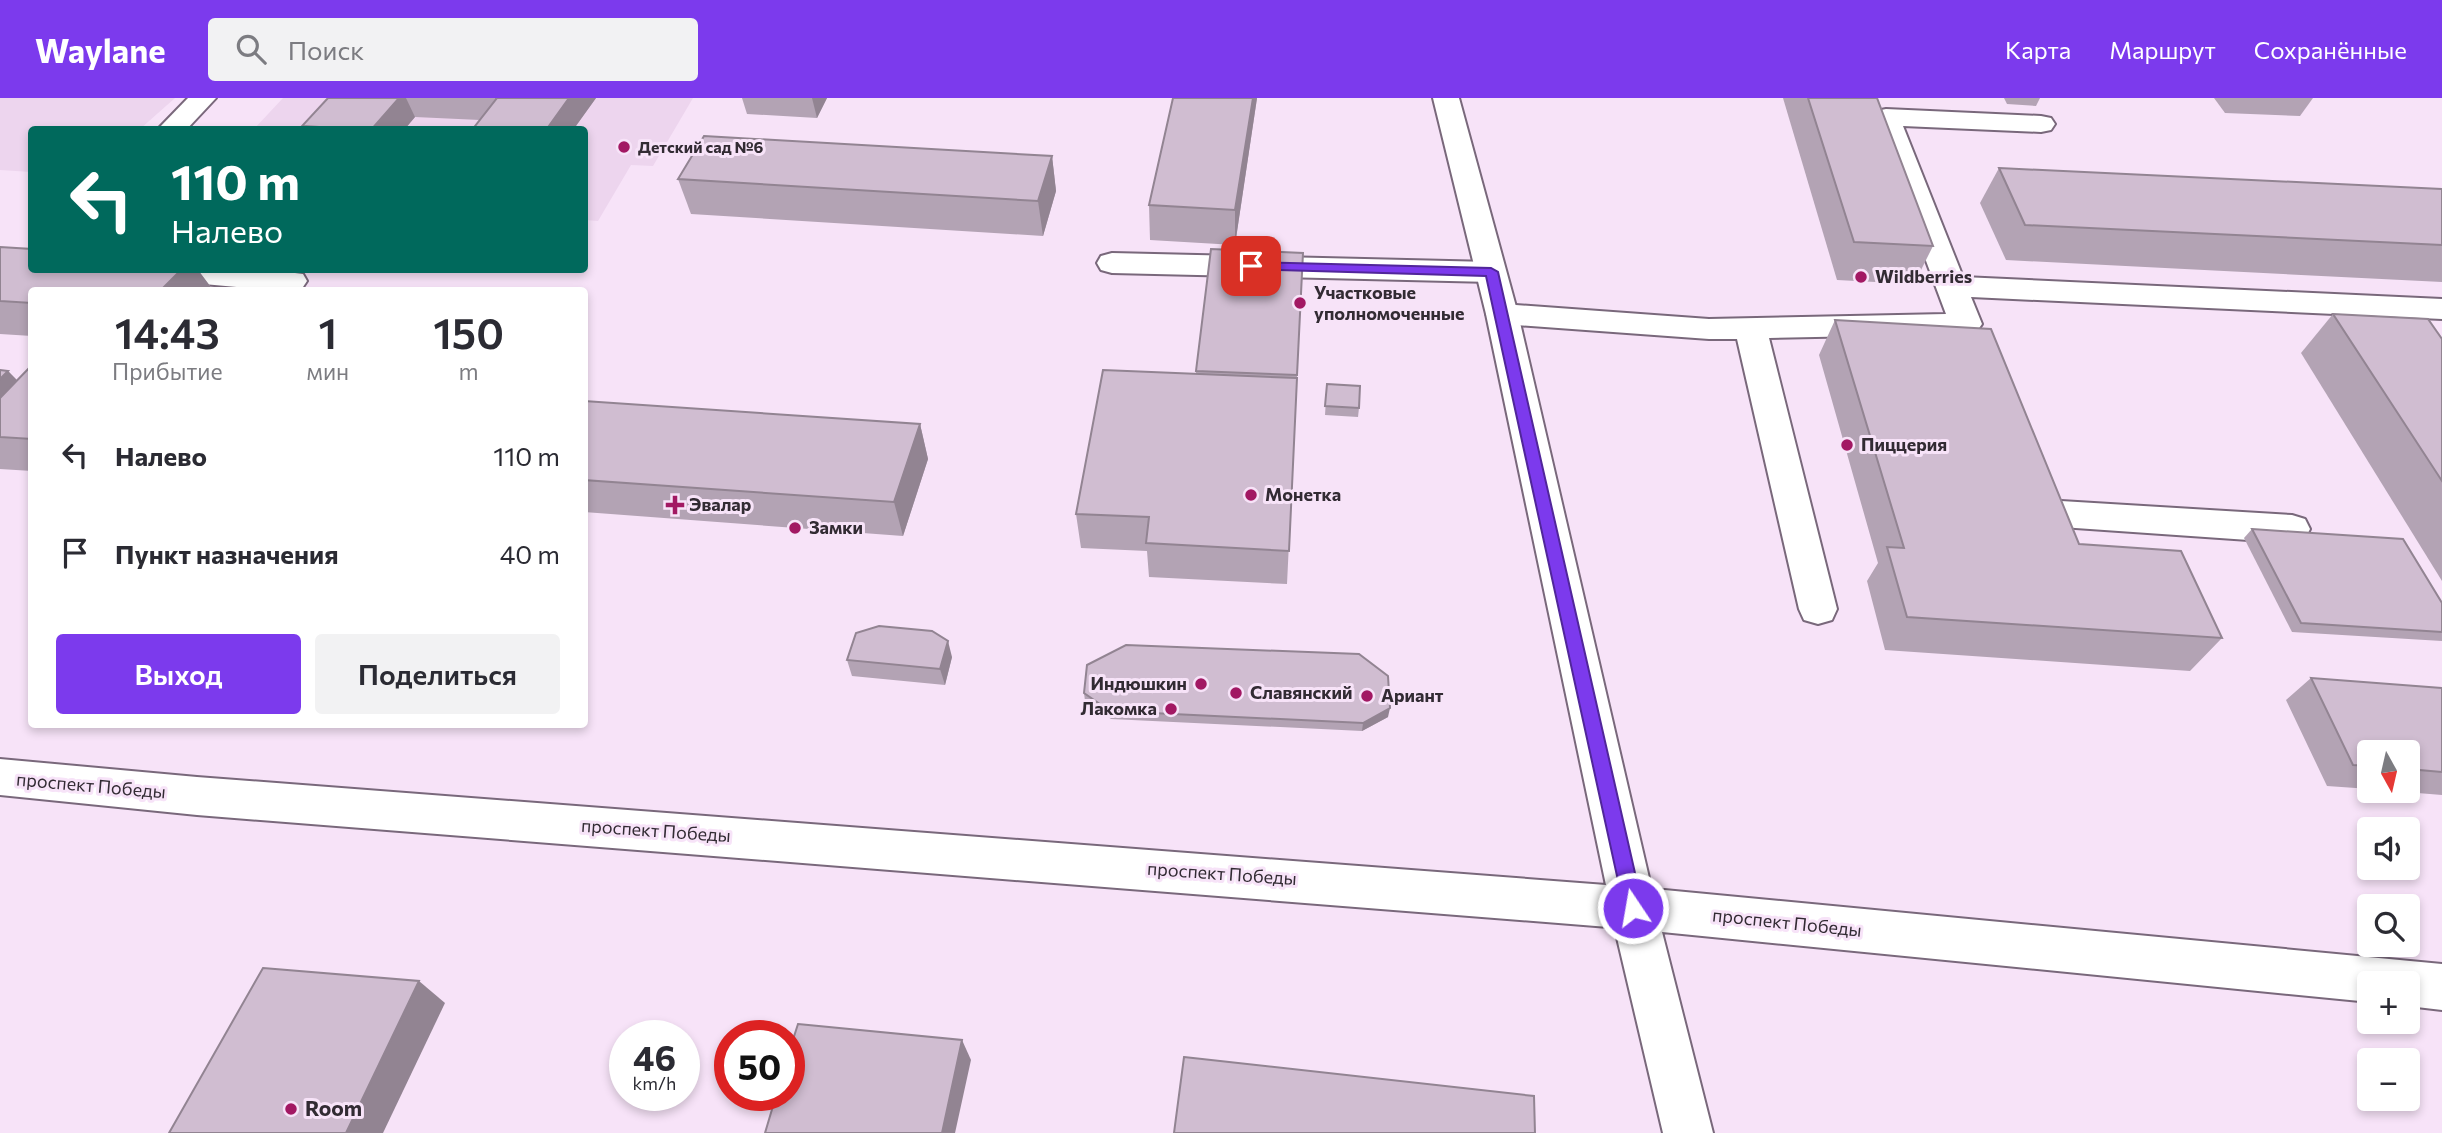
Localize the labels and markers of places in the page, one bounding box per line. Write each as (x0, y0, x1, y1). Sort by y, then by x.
place label: Детский сад №6 (638, 137, 763, 156)
marker: Детский сад №6 (616, 139, 632, 155)
pin (1221, 236, 1281, 296)
place label: Wildberries (1875, 265, 1972, 287)
marker: Wildberries (1853, 269, 1869, 285)
place label: Участковые уполномоченные (1314, 281, 1465, 324)
marker: Участковые уполномоченные (1292, 295, 1308, 311)
place label: Пиццерия (1861, 433, 1947, 455)
marker: Пиццерия (1839, 437, 1855, 453)
place label: Монетка (1265, 483, 1341, 505)
marker: Монетка (1243, 487, 1259, 503)
place label: Эвалар (689, 493, 751, 515)
marker: Эвалар (667, 497, 683, 513)
place label: Замки (809, 516, 863, 538)
marker: Замки (787, 520, 803, 536)
place label: Индюшкин (1091, 672, 1187, 694)
marker: Индюшкин (1193, 676, 1209, 692)
place label: Славянский (1250, 681, 1353, 703)
place label: Ариант (1381, 684, 1444, 706)
marker: Славянский (1228, 685, 1244, 701)
marker: Ариант (1359, 688, 1375, 704)
place label: Лакомка (1081, 697, 1157, 719)
marker: Лакомка (1163, 701, 1179, 717)
place label: Room (305, 1095, 362, 1120)
marker: Room (283, 1101, 299, 1117)

